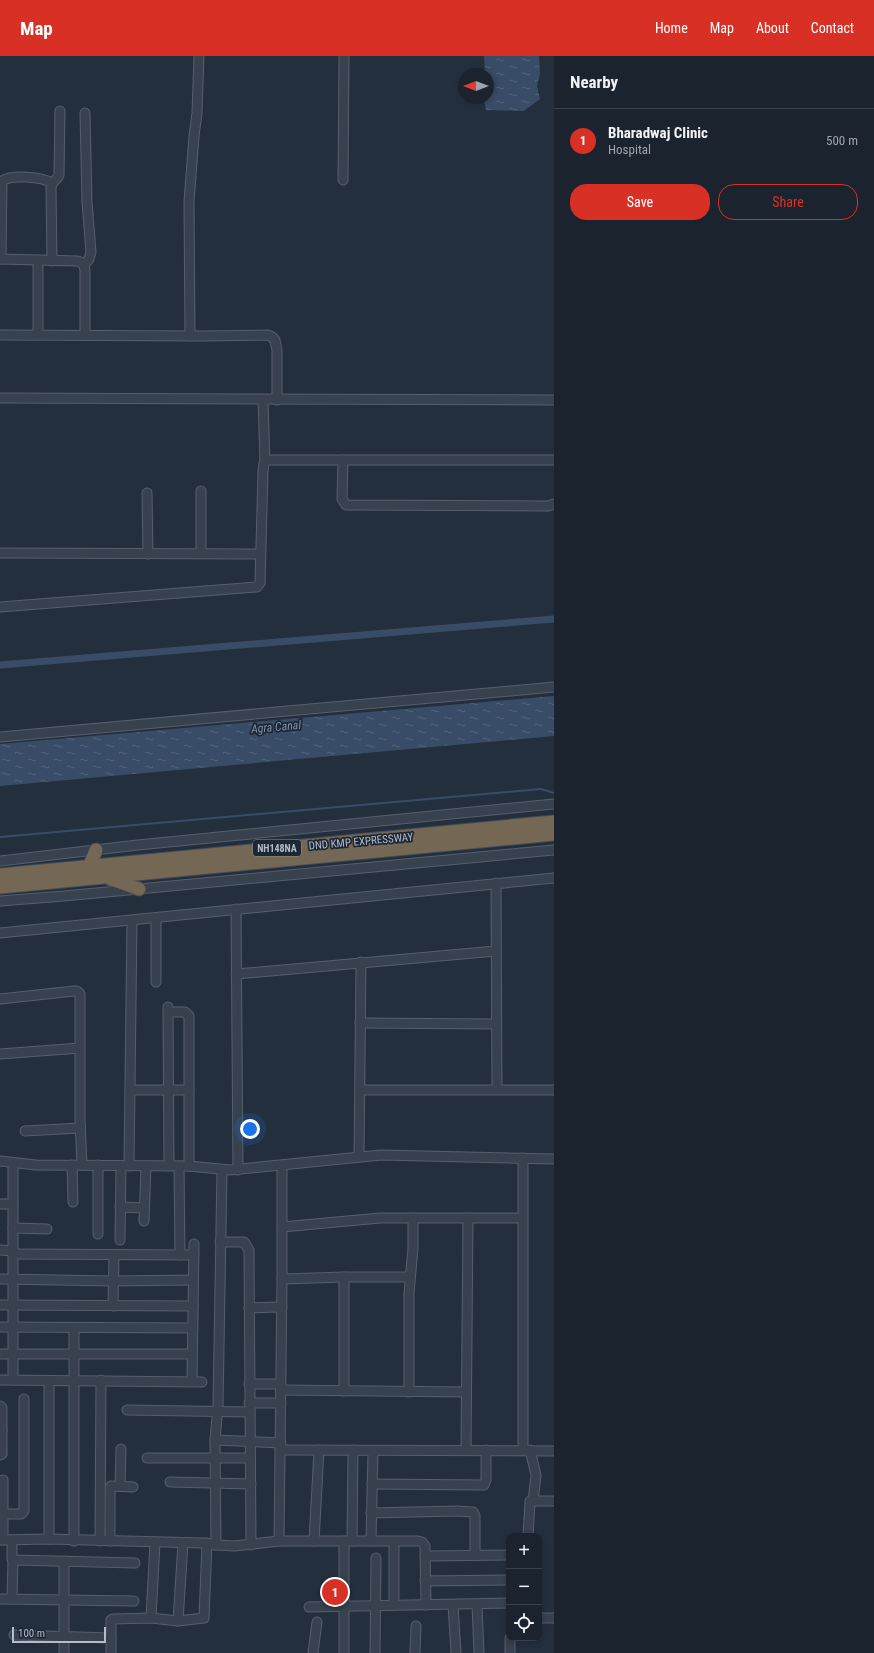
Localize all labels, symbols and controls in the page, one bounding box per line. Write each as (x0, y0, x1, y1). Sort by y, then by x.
text: Map (20, 17, 53, 40)
text: Home (655, 20, 688, 36)
text: Map (710, 20, 734, 36)
text: About (756, 20, 789, 36)
text: Contact (811, 20, 854, 36)
north arrow (458, 68, 494, 104)
text: Nearby (570, 72, 618, 92)
text: Bharadwaj Clinic (608, 124, 708, 142)
text: 1 (580, 133, 586, 148)
text: 500 m (826, 133, 858, 148)
text: Hospital (608, 142, 651, 157)
button: Save (570, 184, 710, 220)
button: Share (718, 184, 858, 220)
water label: Agra Canal (249, 718, 302, 736)
street label: DND KMP EXPRESSWAY (308, 830, 414, 853)
road number: NH148NA (253, 840, 301, 856)
your location (240, 1119, 260, 1139)
map controls (506, 1533, 542, 1641)
button: + (506, 1533, 542, 1569)
button: − (506, 1569, 542, 1605)
pin: 1 (322, 1577, 348, 1607)
button: locate (506, 1605, 542, 1641)
scale bar (12, 1625, 106, 1644)
text: 100 m (18, 1627, 45, 1640)

